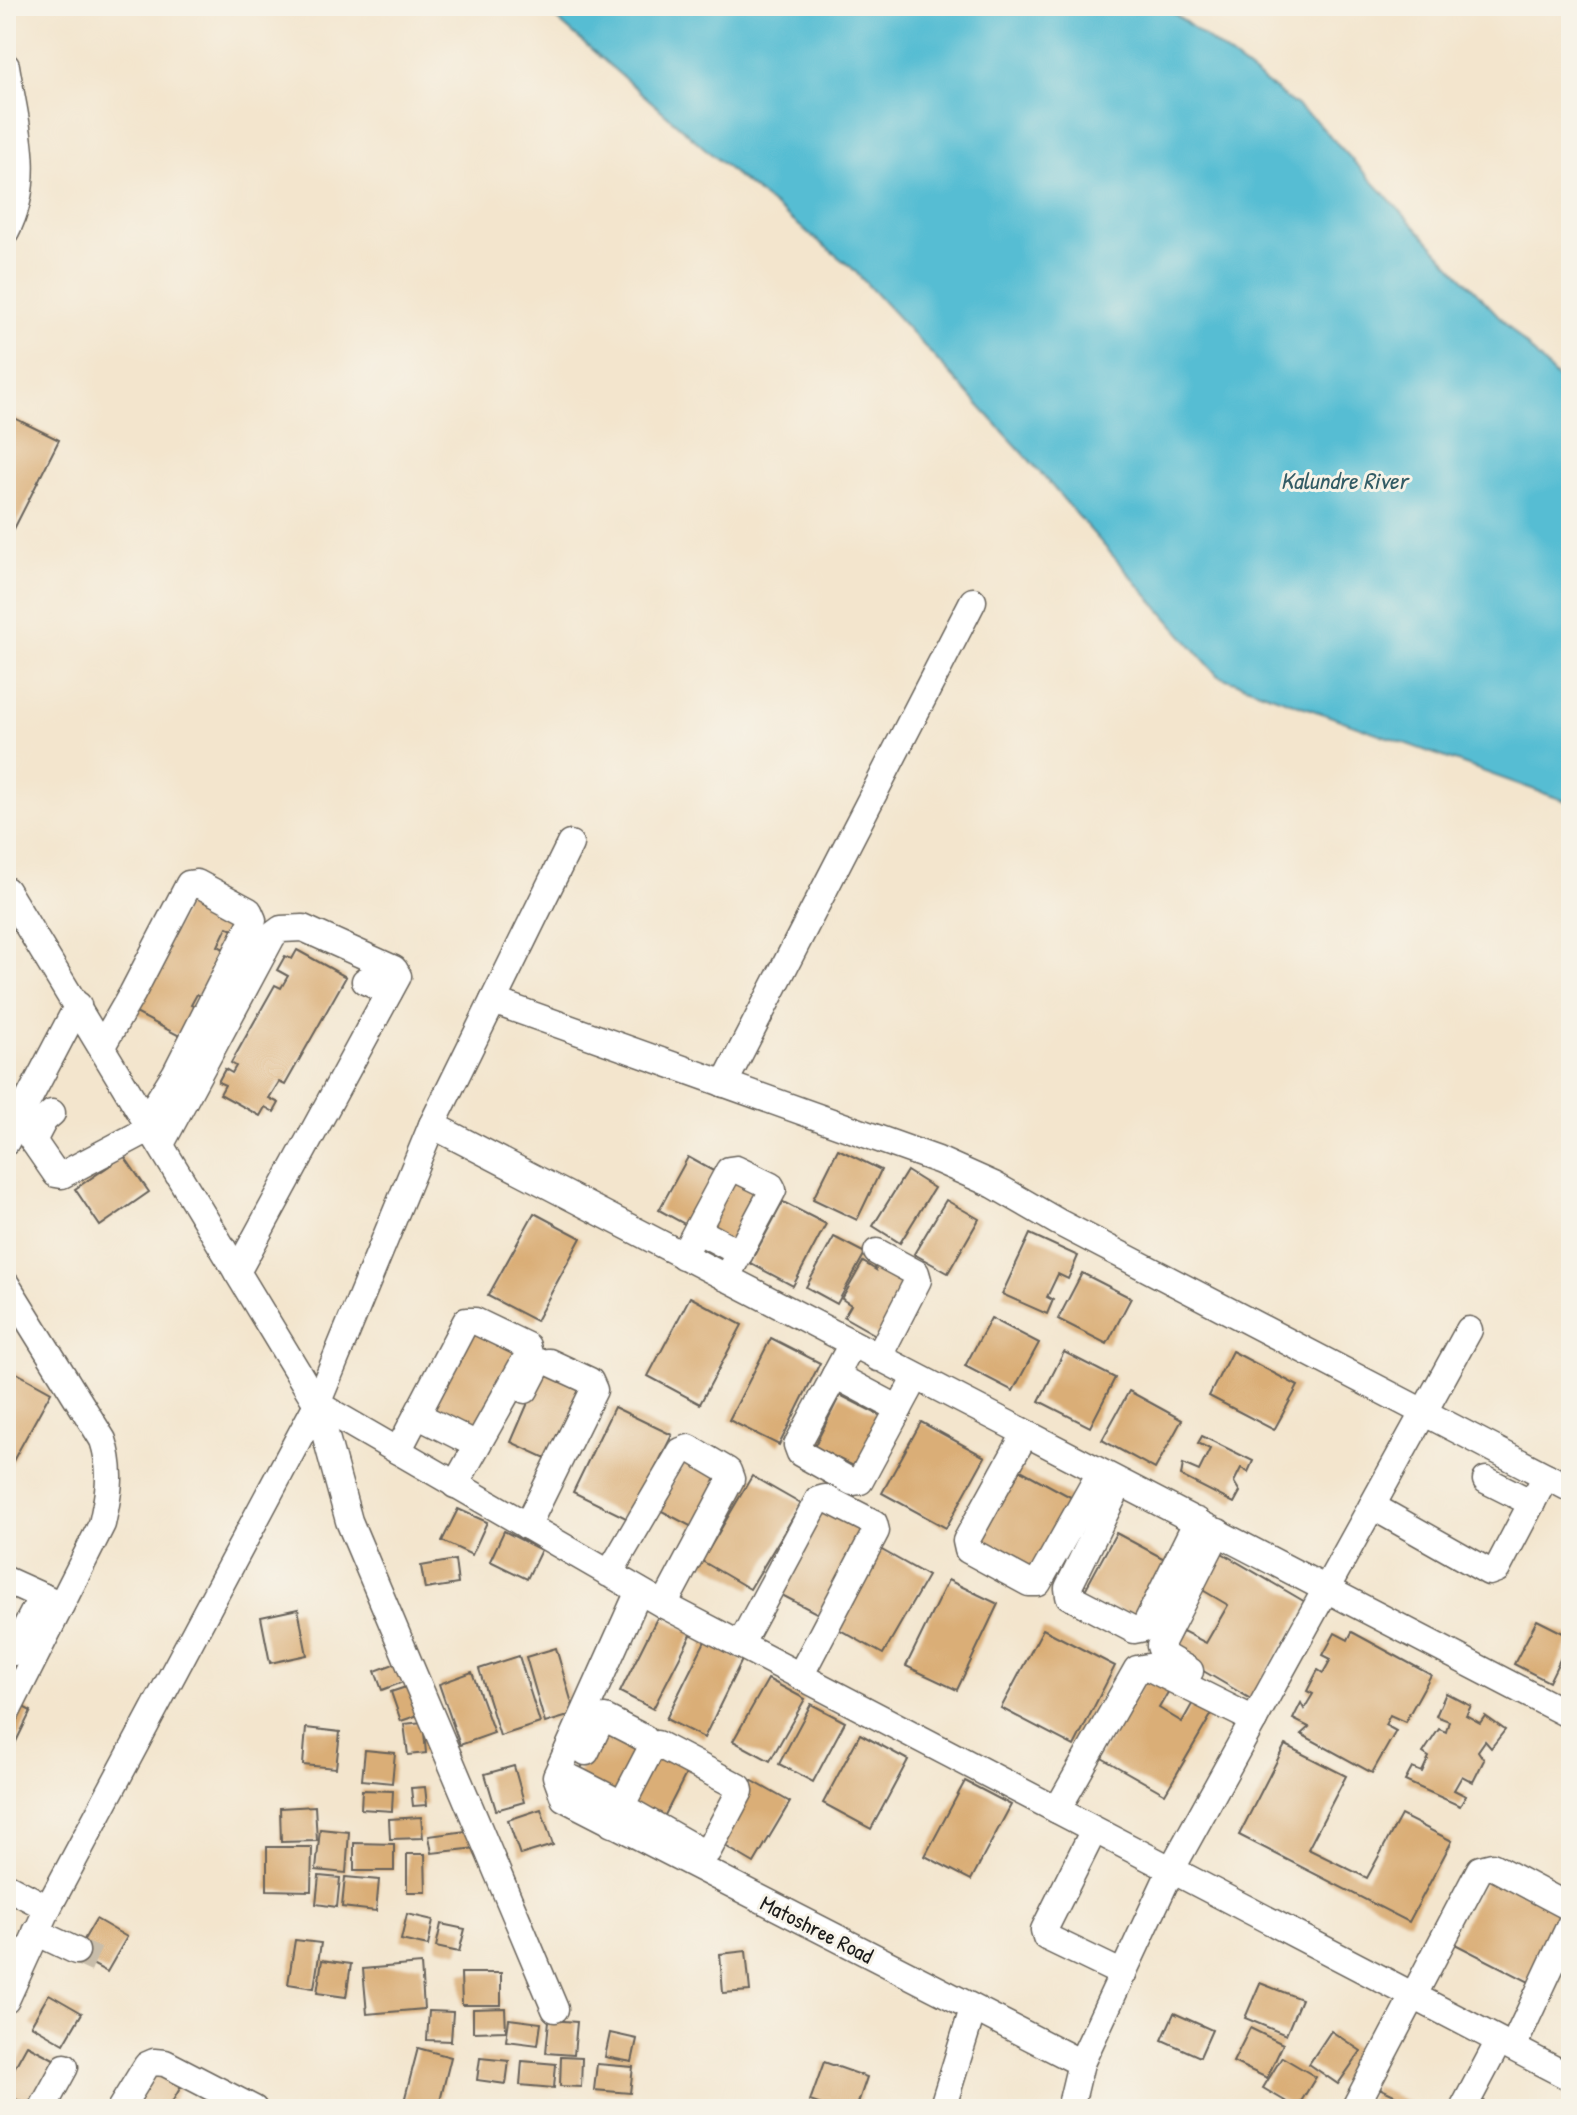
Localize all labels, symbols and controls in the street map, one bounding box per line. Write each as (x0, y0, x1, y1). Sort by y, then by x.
water label: Kalundre River (1280, 464, 1410, 496)
street label: Matoshree Road (755, 1888, 879, 1970)

